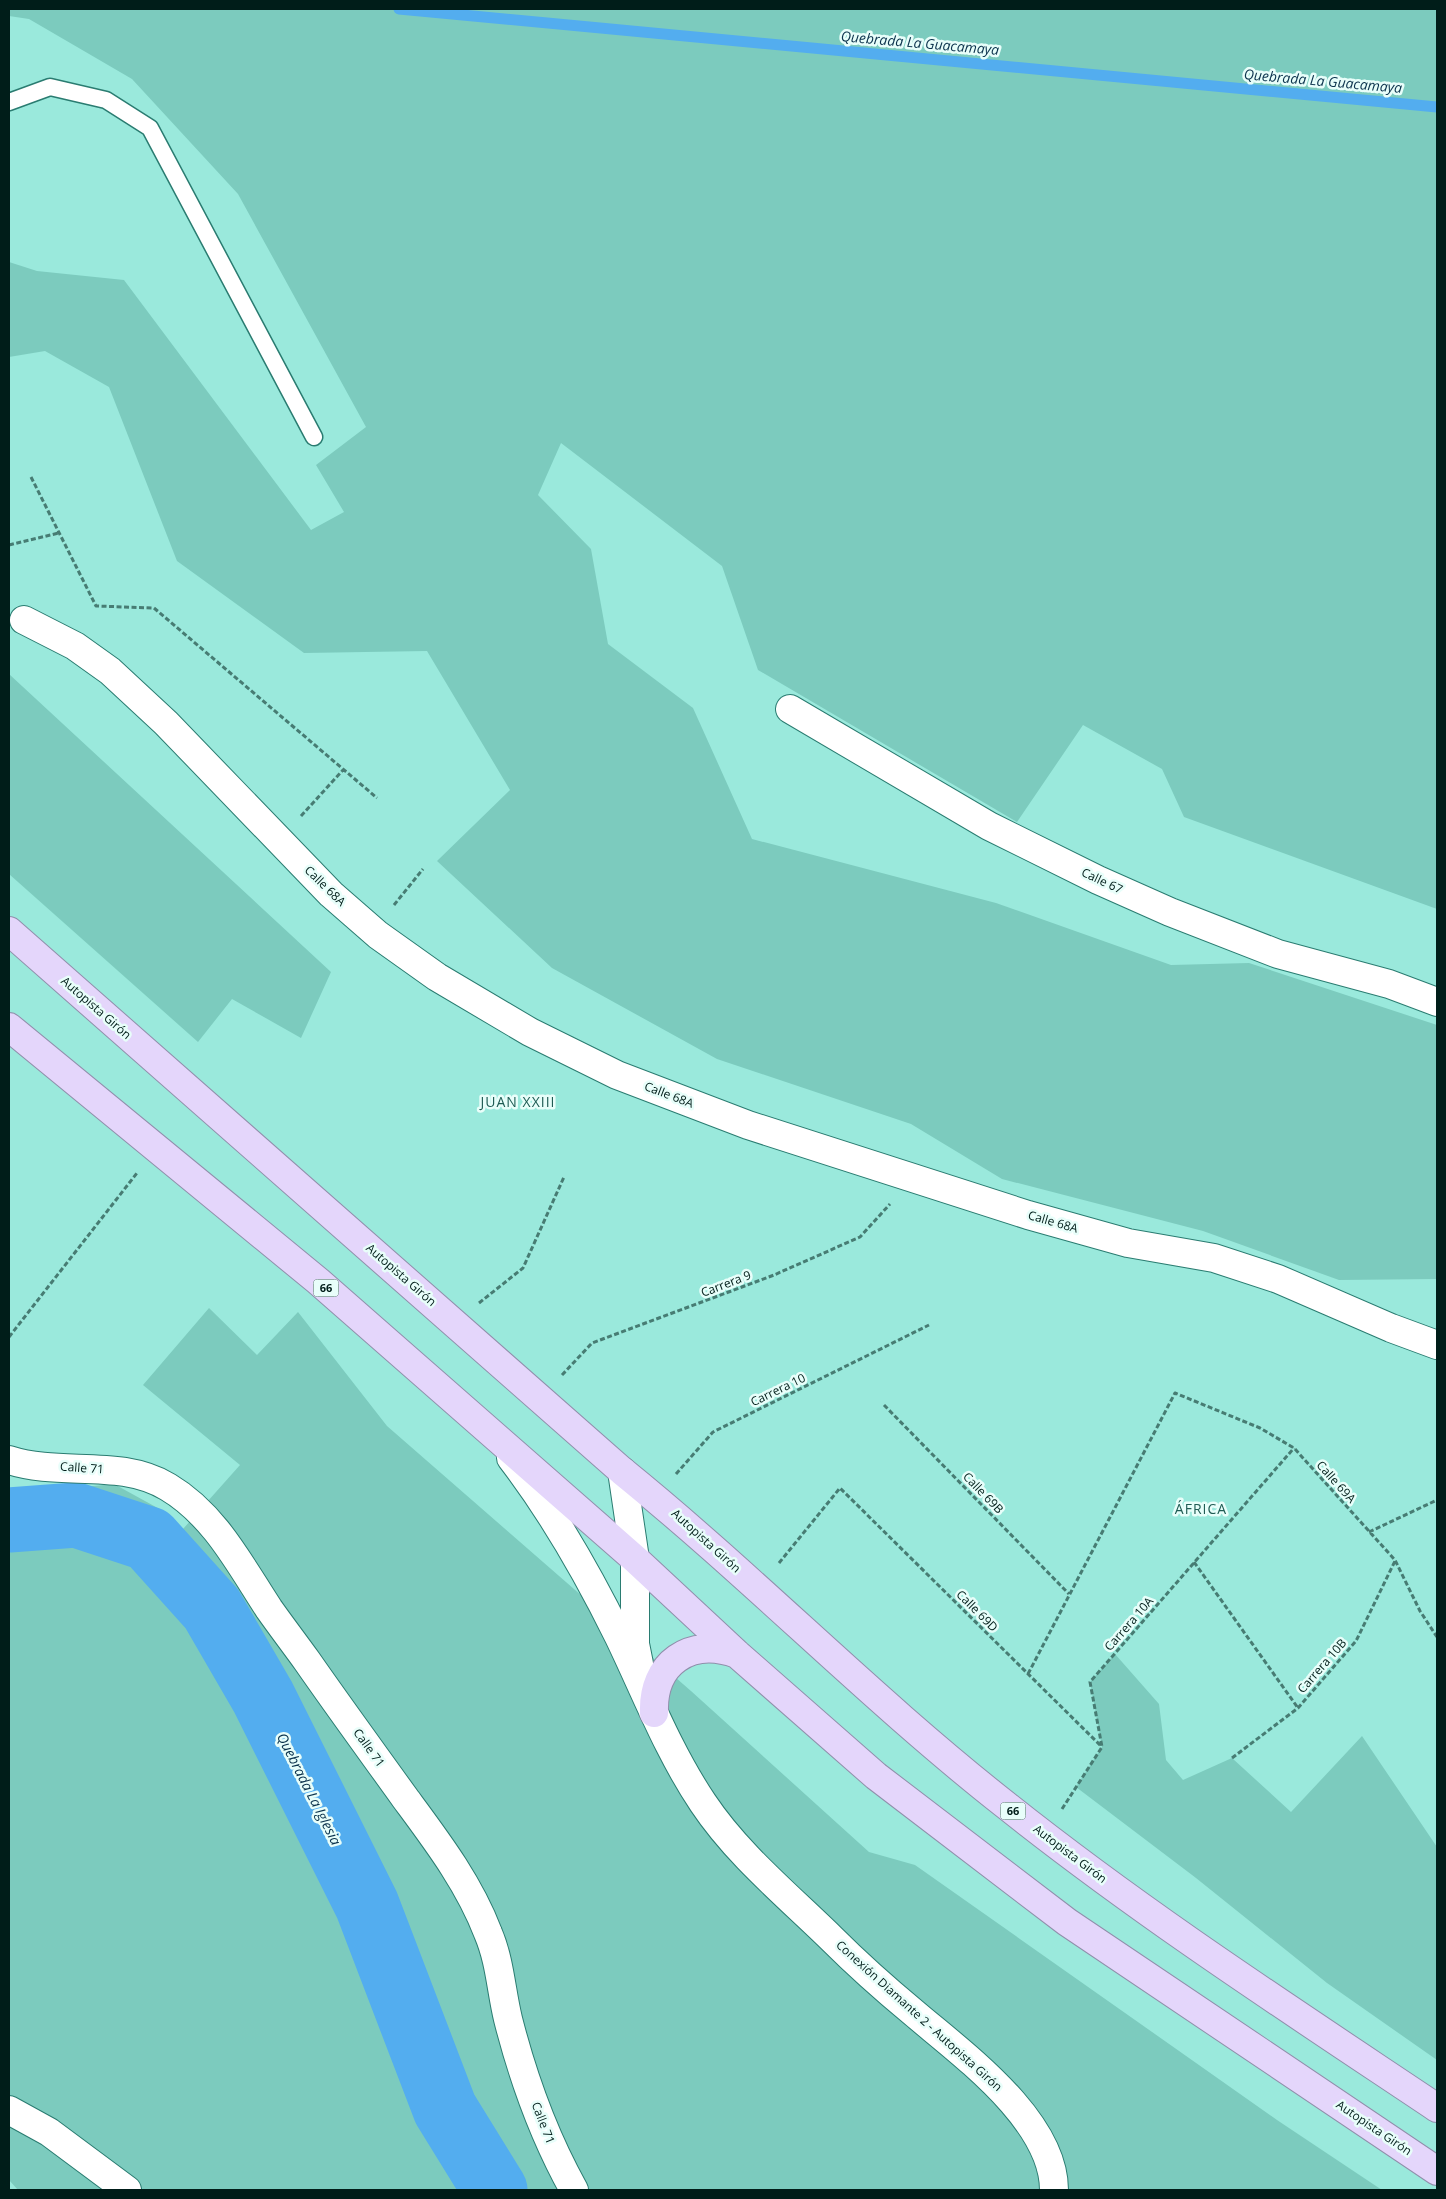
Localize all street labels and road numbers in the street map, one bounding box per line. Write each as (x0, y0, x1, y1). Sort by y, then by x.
street label: Calle 68A (301, 862, 350, 910)
street label: Calle 67 (1079, 864, 1126, 898)
street label: Autopista Girón (58, 972, 135, 1043)
street label: Calle 68A (642, 1077, 697, 1112)
street label: Calle 68A (1026, 1206, 1081, 1237)
street label: Autopista Girón (363, 1239, 440, 1310)
street label: Carrera 9 (698, 1266, 753, 1301)
road number: 66 (314, 1280, 338, 1296)
street label: Carrera 10 (747, 1369, 808, 1410)
street label: Calle 71 (60, 1457, 105, 1478)
street label: Calle 69A (1313, 1457, 1360, 1507)
street label: Calle 69B (959, 1468, 1008, 1517)
street label: Autopista Girón (668, 1505, 745, 1576)
street label: Calle 69D (953, 1586, 1002, 1635)
street label: Carrera 10A (1100, 1593, 1157, 1654)
street label: Carrera 10B (1293, 1635, 1350, 1697)
street label: Calle 71 (350, 1725, 389, 1770)
road number: 66 (1000, 1802, 1026, 1820)
street label: Autopista Girón (1030, 1820, 1110, 1887)
street label: Conexión Diamante 2 - Autopista Girón (833, 1936, 1006, 2095)
street label: Autopista Girón (1333, 2096, 1415, 2159)
street label: Calle 71 (528, 2099, 559, 2146)

